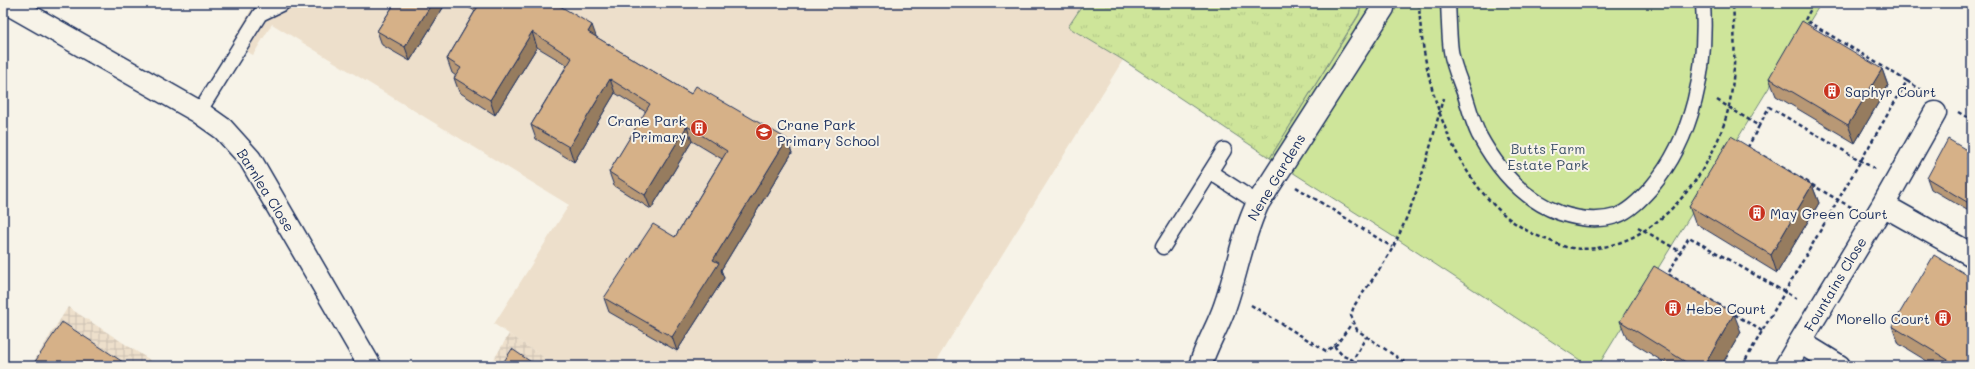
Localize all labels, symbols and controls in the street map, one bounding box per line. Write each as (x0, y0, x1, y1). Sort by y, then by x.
building icon: Saphyr Court (1822, 81, 1842, 101)
place label: Saphyr Court (1845, 82, 1936, 101)
place label: Crane Park Primary (608, 111, 686, 146)
place label: Crane Park Primary School (777, 115, 880, 150)
building icon: Crane Park Primary (689, 118, 709, 138)
school or university icon: Crane Park Primary School (754, 122, 774, 142)
street label: Nene Gardens (1243, 130, 1309, 224)
park label: Butts Farm Estate Park (1508, 139, 1588, 174)
street label: Barnlea Close (233, 145, 299, 235)
building icon: May Green Court (1747, 203, 1767, 223)
place label: May Green Court (1770, 204, 1888, 223)
street label: Fountains Close (1799, 233, 1871, 335)
building icon: Hebe Court (1663, 298, 1683, 318)
place label: Hebe Court (1686, 299, 1766, 318)
building icon: Morello Court (1933, 308, 1953, 328)
place label: Morello Court (1836, 309, 1930, 328)

